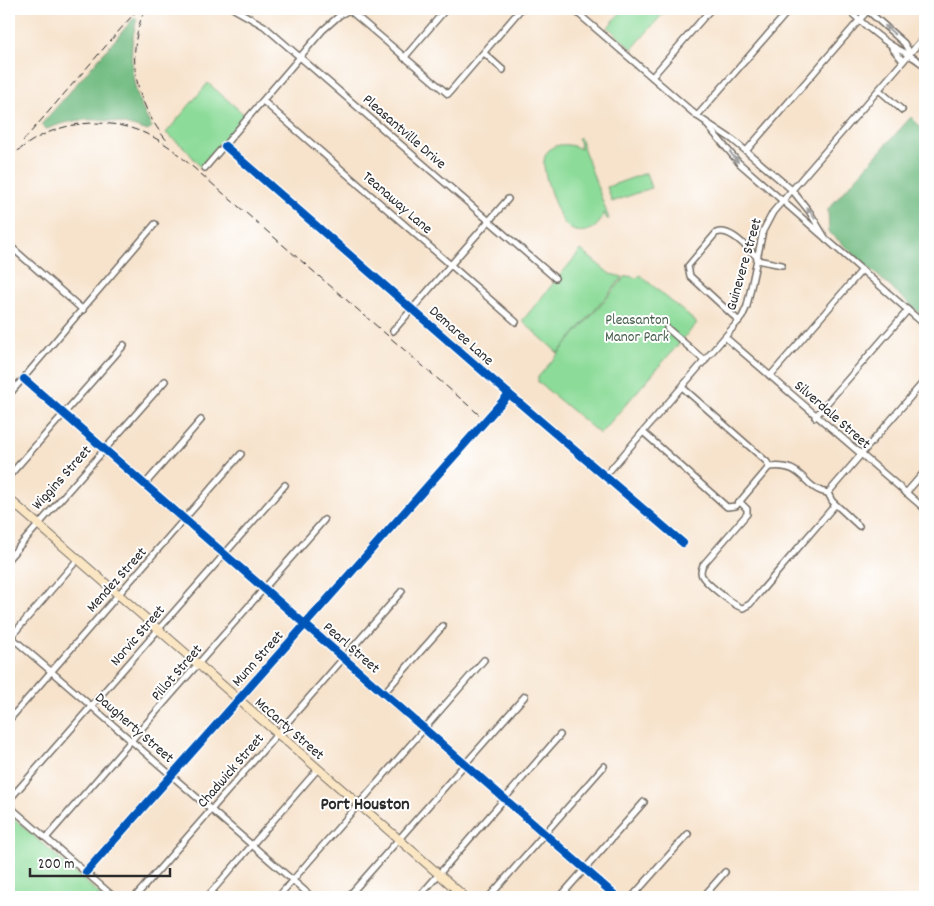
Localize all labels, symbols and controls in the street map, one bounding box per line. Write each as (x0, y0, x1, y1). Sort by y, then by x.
one-way arrow (883, 24, 896, 35)
street label: Pleasantville Drive (357, 90, 451, 175)
one-way arrow (728, 150, 739, 163)
street label: Teanaway Lane (357, 167, 437, 240)
one-way arrow (806, 207, 816, 220)
street label: Guinevere Street (721, 215, 769, 313)
street label: Demaree Lane (423, 301, 498, 372)
park label: Pleasanton Manor Park (605, 310, 669, 349)
street label: Silverdale Street (788, 376, 875, 455)
street label: Wiggins Street (27, 441, 98, 516)
street label: Mendez Street (82, 542, 153, 618)
street label: Norvic Street (106, 601, 172, 672)
street label: Pearl Street (317, 617, 384, 680)
street label: Munn Street (227, 626, 290, 692)
street label: Pillot Street (147, 640, 209, 706)
street label: Daugherty Street (89, 688, 178, 769)
street label: McCarty Street (249, 693, 329, 766)
street label: Chadwick Street (193, 729, 271, 814)
district label: Port Houston (320, 793, 410, 818)
scale bar (30, 846, 170, 878)
text: 200 m (38, 854, 75, 876)

